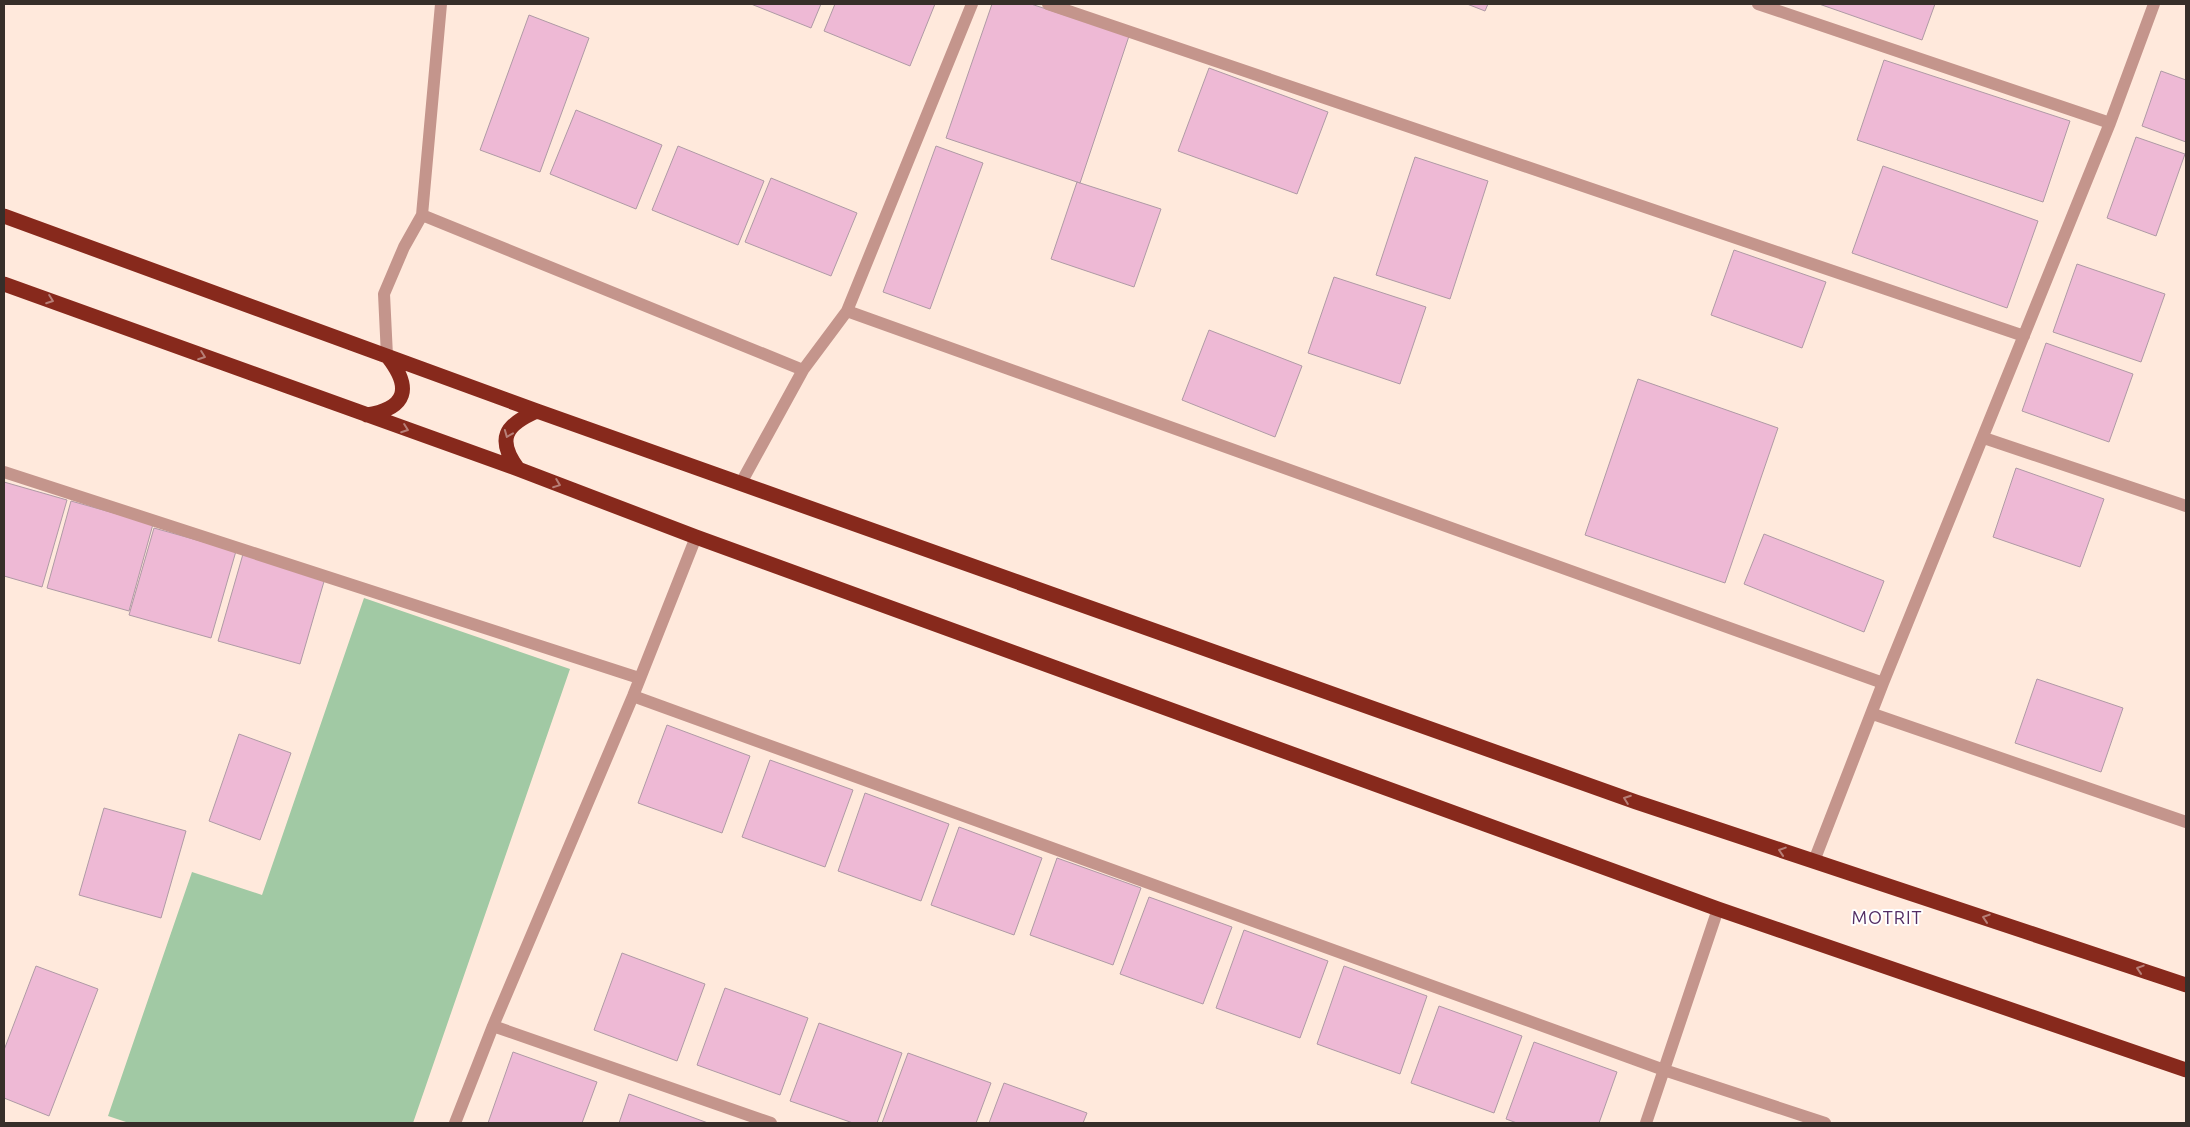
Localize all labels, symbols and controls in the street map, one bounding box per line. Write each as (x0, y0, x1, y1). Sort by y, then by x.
one-way arrow (45, 295, 53, 305)
one-way arrow (198, 350, 206, 360)
one-way arrow (400, 423, 408, 433)
one-way arrow (504, 429, 515, 438)
one-way arrow (553, 478, 561, 488)
one-way arrow (1624, 795, 1632, 805)
one-way arrow (1778, 846, 1786, 856)
district label: MOTRIT (1851, 907, 1923, 927)
one-way arrow (1982, 914, 1990, 924)
one-way arrow (2136, 965, 2145, 975)

